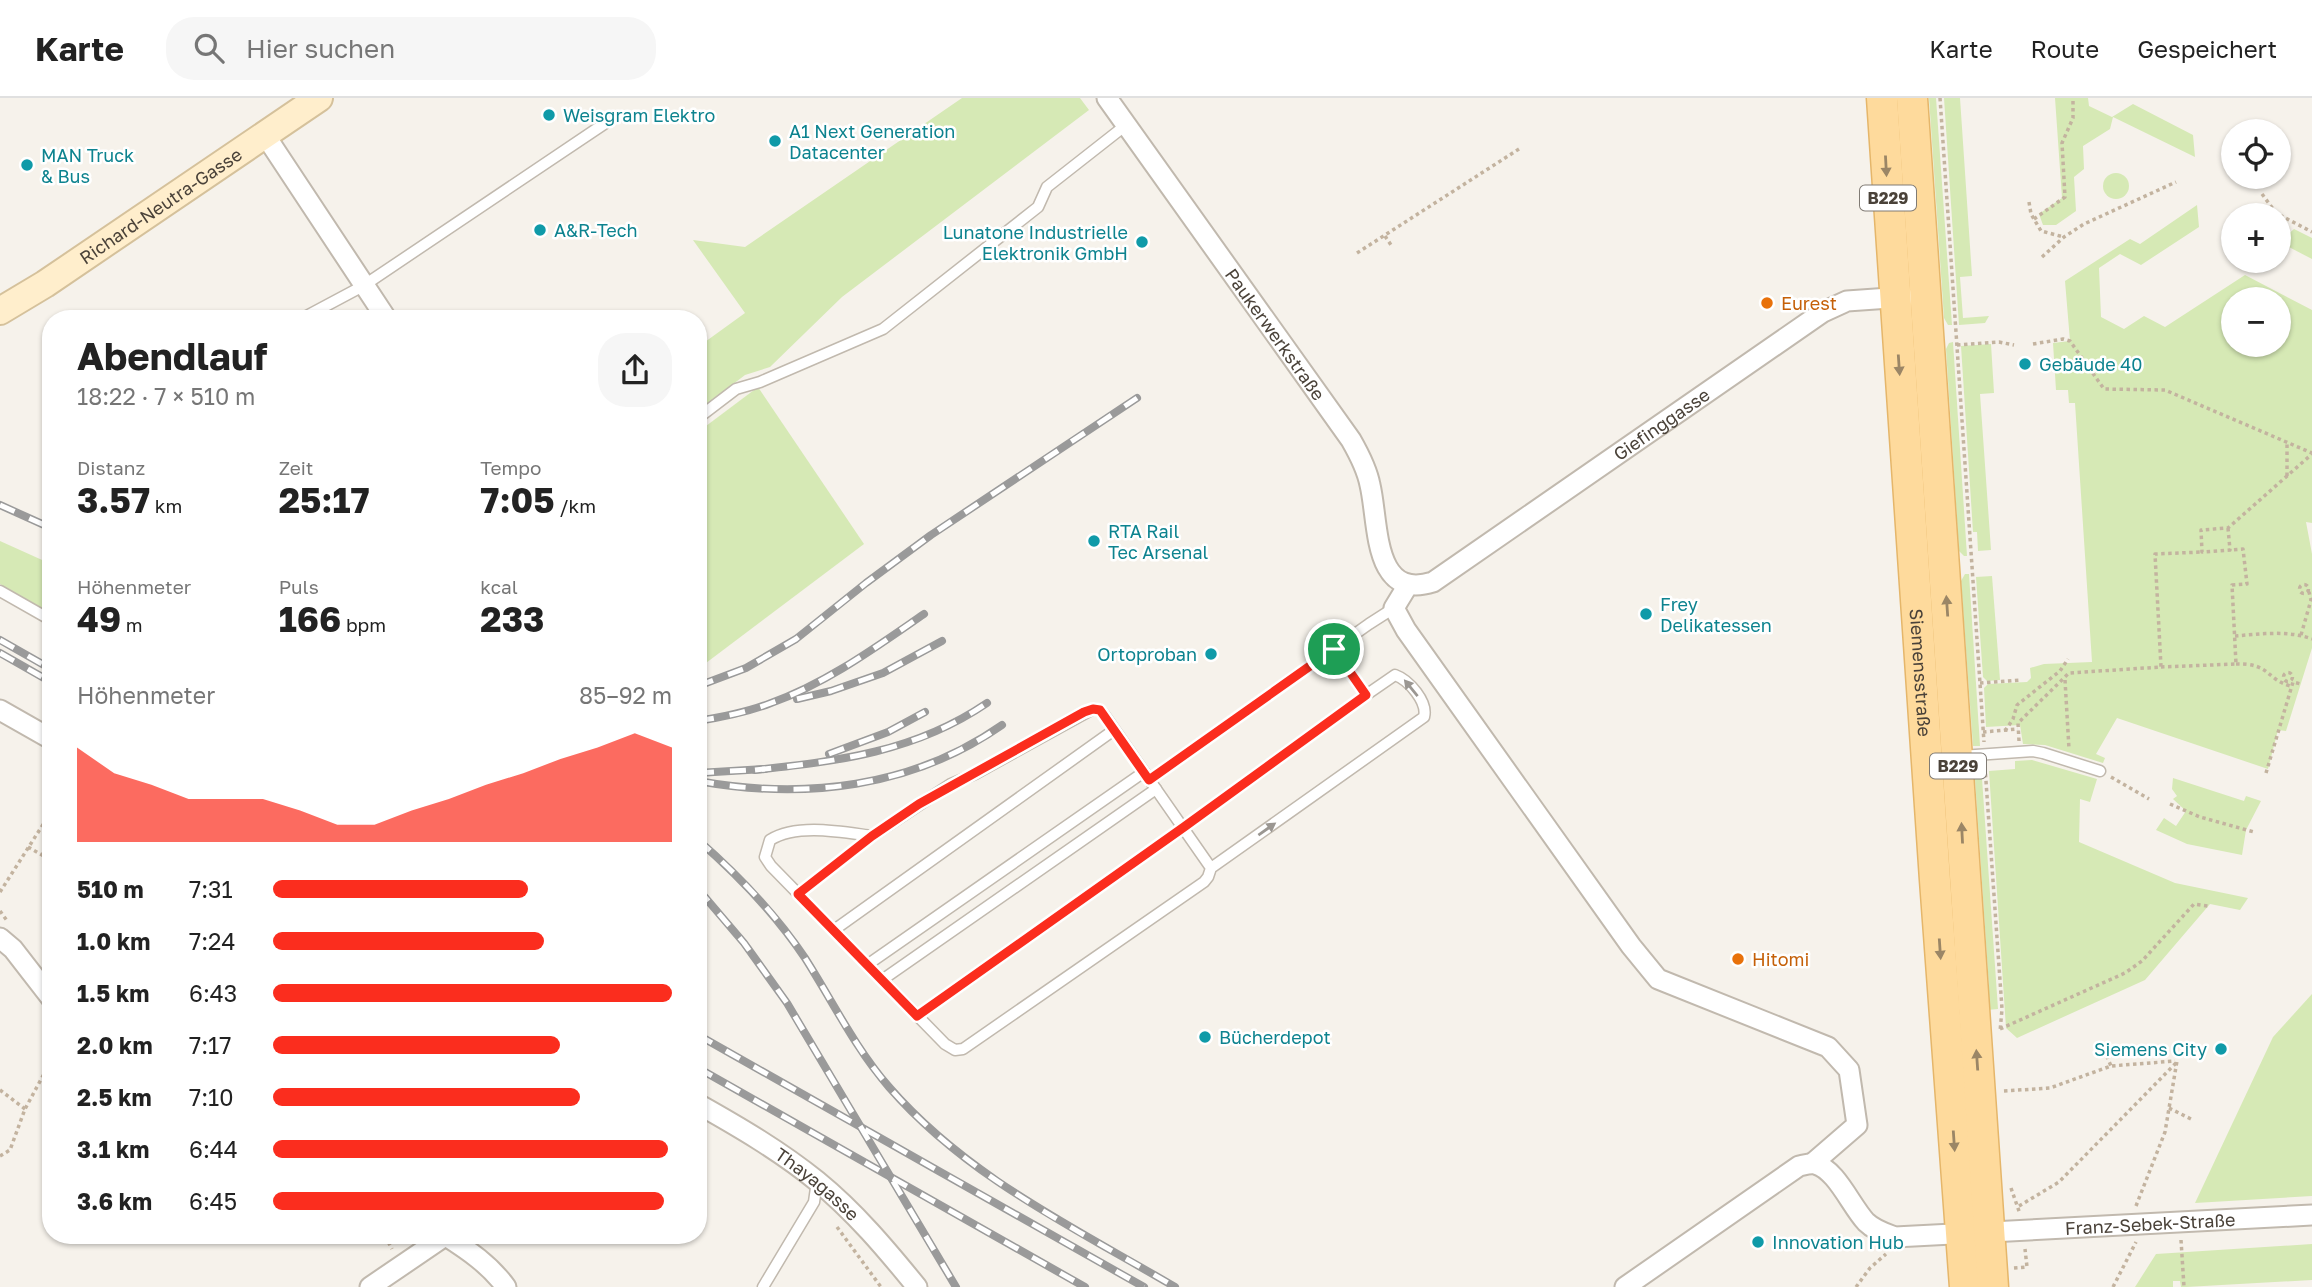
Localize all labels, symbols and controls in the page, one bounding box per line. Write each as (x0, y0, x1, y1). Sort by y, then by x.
search box (166, 17, 656, 80)
text: Karte (35, 29, 124, 68)
icon: search (190, 29, 228, 67)
text: Hier suchen (246, 33, 395, 64)
text: Karte (1929, 34, 1993, 63)
text: Route (2031, 34, 2099, 63)
text: Gespeichert (2137, 34, 2277, 63)
place label: Weisgram Elektro (563, 104, 715, 126)
marker: Weisgram Elektro (541, 107, 557, 123)
map controls (2221, 119, 2291, 357)
button: locate (2221, 119, 2291, 189)
place label: A1 Next Generation Datacenter (789, 120, 955, 163)
marker: A1 Next Generation Datacenter (767, 133, 783, 149)
street label: Richard-Neutra-Gasse (75, 143, 246, 268)
place label: MAN Truck & Bus (41, 144, 134, 187)
one-way arrow (1881, 155, 1892, 177)
marker: MAN Truck & Bus (19, 157, 35, 173)
road number: B229 (1860, 186, 1916, 211)
button: + (2221, 203, 2291, 273)
place label: A&R-Tech (554, 219, 638, 241)
place label: Lunatone Industrielle Elektronik GmbH (943, 221, 1128, 264)
marker: A&R-Tech (532, 222, 548, 238)
marker: Lunatone Industrielle Elektronik GmbH (1134, 234, 1150, 250)
street label: Paukerwerkstraße (1221, 264, 1330, 404)
button: − (2221, 287, 2291, 357)
place label: Eurest (1781, 292, 1837, 314)
marker: Eurest (1759, 295, 1775, 311)
text: Abendlauf (77, 333, 267, 378)
button: share (598, 333, 672, 407)
place label: Gebäude 40 (2039, 353, 2142, 375)
one-way arrow (1894, 354, 1905, 376)
marker: Gebäude 40 (2017, 356, 2033, 372)
text: 18:22 · 7 × 510 m (77, 382, 255, 410)
street label: Giefinggasse (1609, 383, 1714, 465)
text: Distanz (77, 456, 145, 479)
text: Zeit (279, 456, 313, 479)
text: Tempo (480, 456, 541, 479)
text: 3.57 (77, 479, 150, 521)
text: 25:17 (279, 479, 370, 521)
text: 7:05 (480, 479, 555, 521)
text: km (150, 494, 182, 517)
text: /km (555, 494, 596, 517)
place label: RTA Rail Tec Arsenal (1108, 520, 1209, 563)
marker: RTA Rail Tec Arsenal (1086, 533, 1102, 549)
text: Höhenmeter (77, 575, 191, 598)
text: Puls (279, 575, 319, 598)
text: kcal (480, 575, 518, 598)
place label: Frey Delikatessen (1660, 593, 1772, 636)
one-way arrow (1941, 594, 1952, 616)
text: 49 (77, 598, 121, 640)
text: 166 (279, 598, 341, 640)
text: 233 (480, 598, 544, 640)
marker: Frey Delikatessen (1638, 606, 1654, 622)
street label: Siemensstraße (1906, 608, 1936, 738)
text: m (121, 613, 143, 636)
text: bpm (341, 613, 386, 636)
pin (1304, 619, 1364, 679)
icon: arrive (1315, 630, 1353, 668)
place label: Ortoproban (1097, 643, 1197, 665)
marker: Ortoproban (1203, 646, 1219, 662)
one-way arrow (1403, 680, 1418, 698)
text: Höhenmeter (77, 681, 215, 709)
text: 85–92 m (579, 681, 672, 709)
road number: B229 (1930, 754, 1986, 778)
one-way arrow (1956, 821, 1967, 843)
one-way arrow (1258, 822, 1276, 836)
text: 510 m (77, 875, 144, 903)
text: 7:31 (189, 875, 233, 903)
text: 1.0 km (77, 927, 150, 955)
text: 7:24 (189, 927, 235, 955)
one-way arrow (1935, 938, 1946, 960)
place label: Hitomi (1752, 948, 1809, 970)
marker: Hitomi (1730, 951, 1746, 967)
text: 1.5 km (77, 979, 149, 1007)
text: 6:43 (189, 979, 237, 1007)
place label: Bücherdepot (1219, 1026, 1331, 1048)
marker: Bücherdepot (1197, 1029, 1213, 1045)
text: 2.0 km (77, 1031, 153, 1059)
text: 7:17 (189, 1031, 231, 1059)
place label: Siemens City (2094, 1038, 2207, 1060)
marker: Siemens City (2213, 1041, 2229, 1057)
one-way arrow (1971, 1048, 1982, 1070)
text: 2.5 km (77, 1083, 152, 1111)
text: 7:10 (189, 1083, 234, 1111)
one-way arrow (1949, 1130, 1960, 1152)
text: 3.1 km (77, 1135, 149, 1163)
text: 6:44 (189, 1135, 238, 1163)
street label: Thayagasse (771, 1143, 864, 1225)
text: 3.6 km (77, 1187, 152, 1215)
text: 6:45 (189, 1187, 237, 1215)
street label: Franz-Sebek-Straße (2064, 1208, 2236, 1239)
place label: Innovation Hub (1772, 1231, 1904, 1253)
marker: Innovation Hub (1750, 1234, 1766, 1250)

